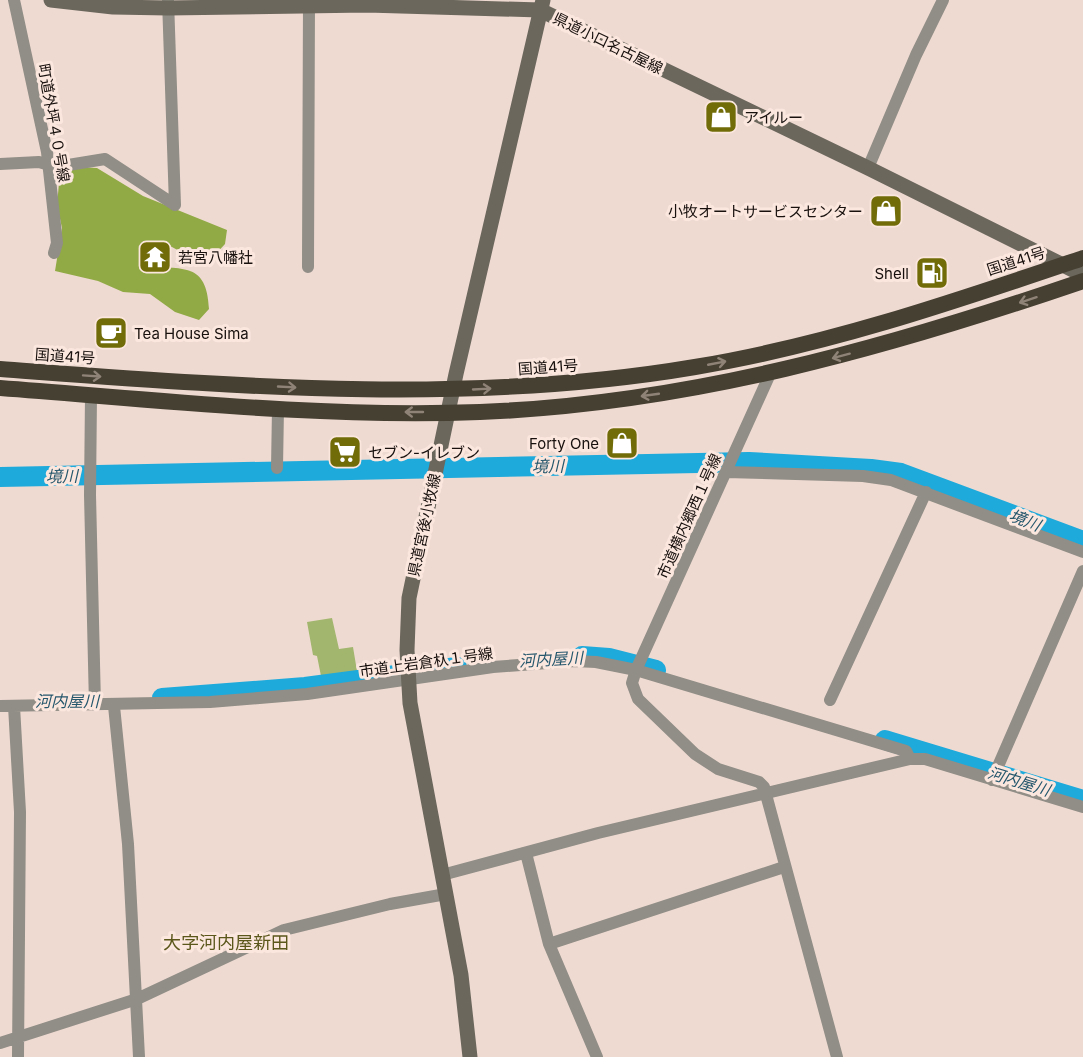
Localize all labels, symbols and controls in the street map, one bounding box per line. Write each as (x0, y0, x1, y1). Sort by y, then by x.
street label: 県道小口名古屋線 (550, 8, 666, 78)
street label: 町道外坪４０号線 (34, 62, 74, 184)
shop icon: アイルー (703, 99, 739, 135)
place label: アイルー (744, 108, 803, 127)
shop icon: 小牧オートサービスセンター (868, 193, 904, 229)
place label: 小牧オートサービスセンター (668, 202, 863, 221)
temple icon: 若宮八幡社 (137, 239, 173, 275)
street label: 国道41号 (984, 243, 1048, 279)
place label: 若宮八幡社 (178, 248, 253, 267)
fuel station icon: Shell (914, 255, 950, 291)
place label: Shell (874, 264, 909, 283)
one-way arrow (1019, 295, 1038, 306)
cafe icon: Tea House Sima (93, 315, 129, 351)
place label: Tea House Sima (134, 324, 249, 343)
street label: 国道41号 (34, 344, 96, 368)
one-way arrow (832, 351, 851, 363)
street label: 国道41号 (517, 355, 579, 379)
one-way arrow (707, 357, 727, 368)
one-way arrow (82, 371, 102, 382)
one-way arrow (277, 382, 297, 393)
one-way arrow (471, 384, 491, 395)
one-way arrow (641, 390, 660, 401)
one-way arrow (404, 406, 424, 418)
shop icon: Forty One (604, 425, 640, 461)
supermarket icon: セブン-イレブン (327, 434, 363, 470)
place label: Forty One (529, 434, 599, 453)
place label: セブン-イレブン (368, 443, 480, 462)
street label: 市道横内郷西１号線 (653, 450, 725, 582)
water label: 境川 (532, 456, 566, 476)
water label: 境川 (46, 466, 80, 486)
street label: 県道宮後小牧線 (404, 472, 444, 578)
water label: 境川 (1006, 505, 1045, 536)
street label: 市道上岩倉杁１号線 (358, 643, 494, 681)
water label: 河内屋川 (519, 647, 585, 671)
water label: 河内屋川 (35, 691, 101, 711)
water label: 河内屋川 (985, 762, 1054, 801)
district label: 大字河内屋新田 (163, 932, 289, 953)

